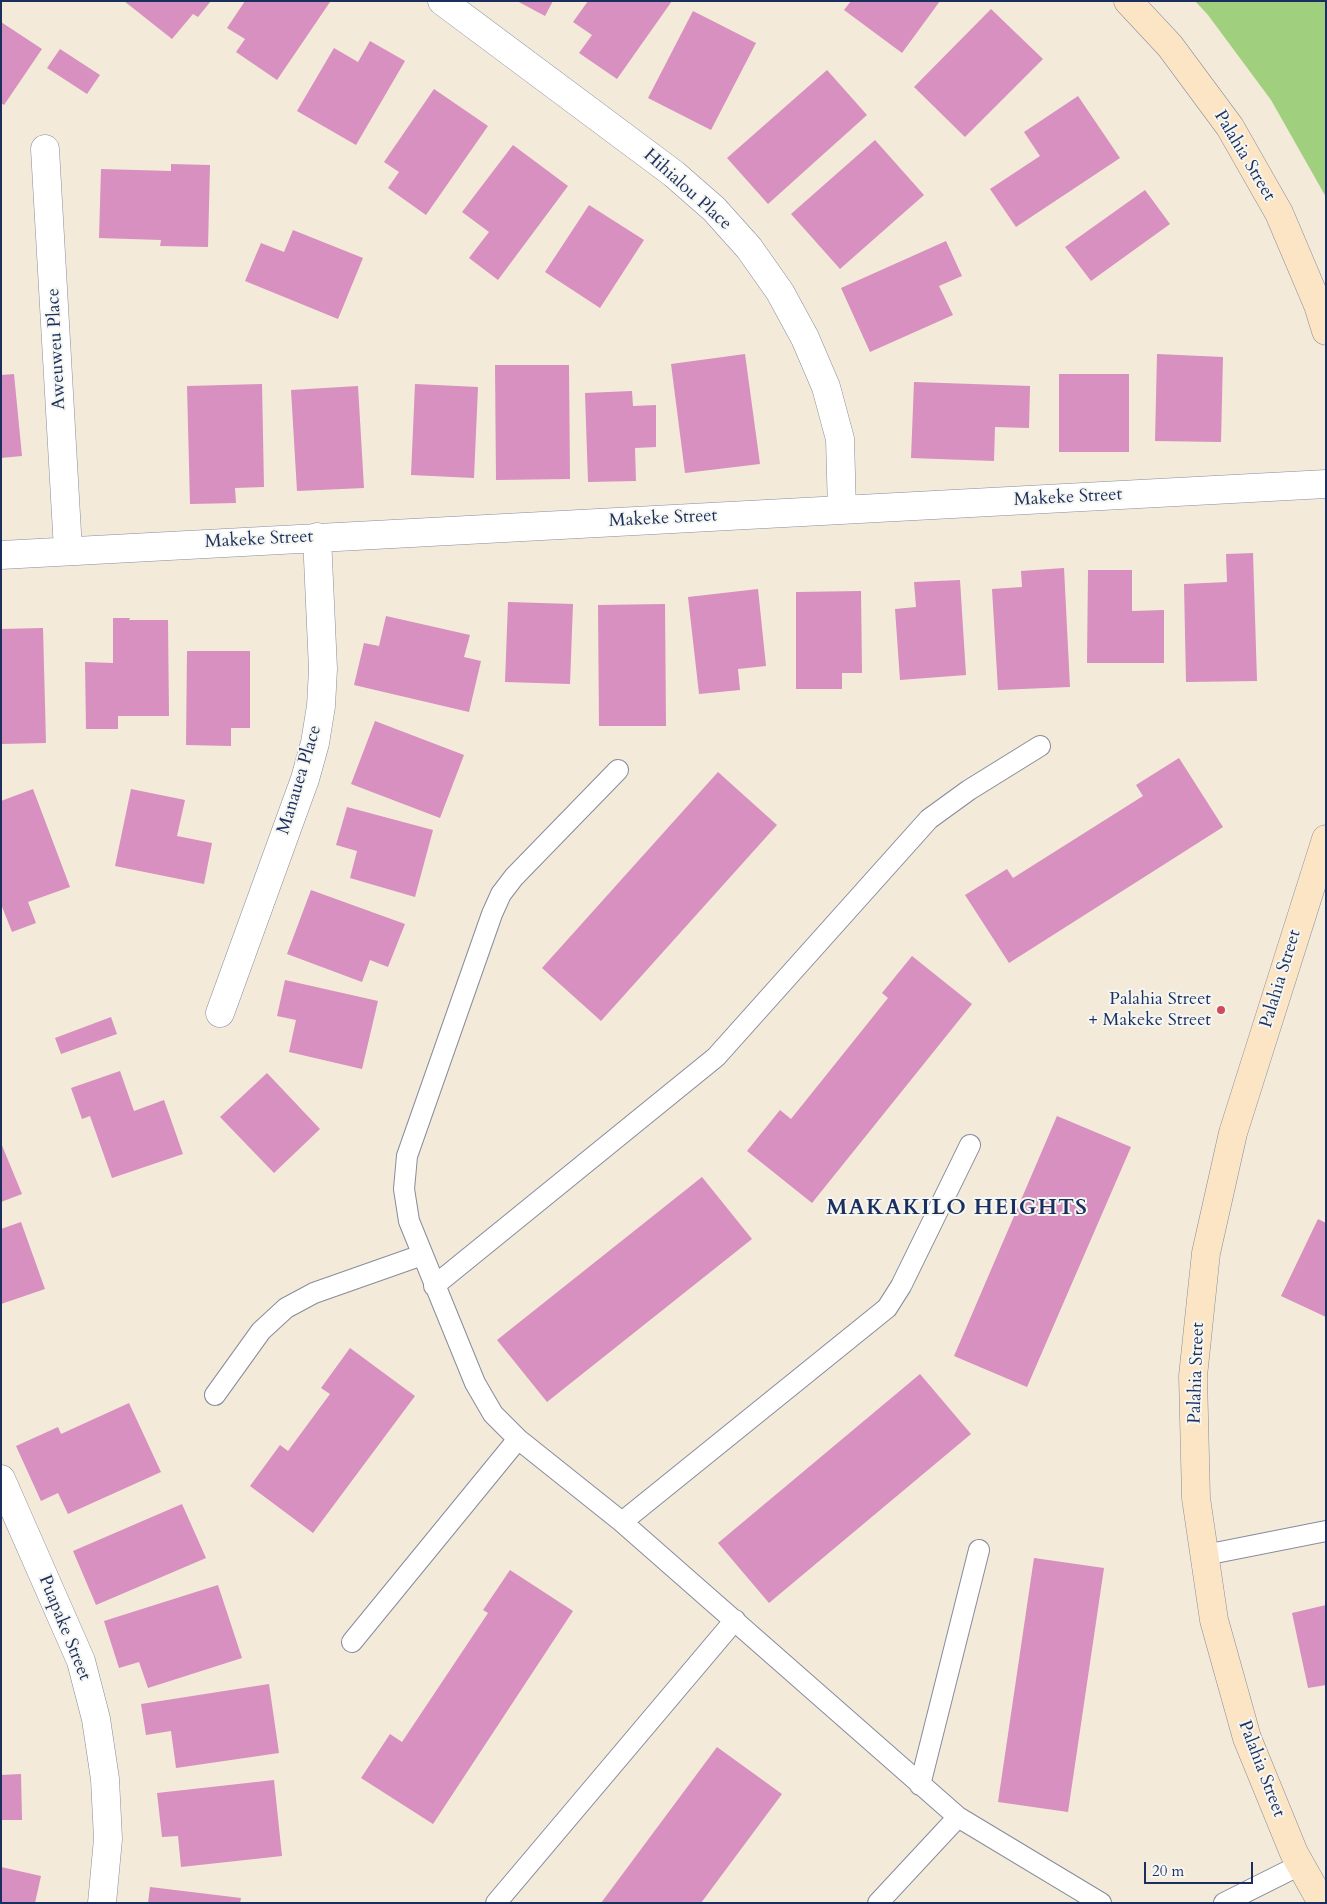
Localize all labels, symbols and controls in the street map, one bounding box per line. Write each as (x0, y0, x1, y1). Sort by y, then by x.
street label: Palahia Street (1209, 107, 1279, 205)
street label: Hihialou Place (638, 145, 736, 235)
street label: Aweuweu Place (43, 288, 71, 410)
street label: Makeke Street (1013, 484, 1123, 512)
street label: Makeke Street (608, 505, 718, 533)
street label: Makeke Street (204, 526, 314, 554)
street label: Manauea Place (273, 723, 327, 837)
street label: Palahia Street (1256, 927, 1306, 1031)
place label: Palahia Street + Makeke Street (1088, 989, 1211, 1032)
marker: Palahia Street + Makeke Street (1215, 1004, 1227, 1016)
district label: MAKAKILO HEIGHTS (824, 1196, 1090, 1222)
street label: Palahia Street (1184, 1322, 1210, 1424)
street label: Puapake Street (33, 1572, 95, 1684)
street label: Palahia Street (1233, 1718, 1289, 1820)
scale bar (1147, 1852, 1256, 1884)
text: 20 m (1152, 1861, 1184, 1881)

